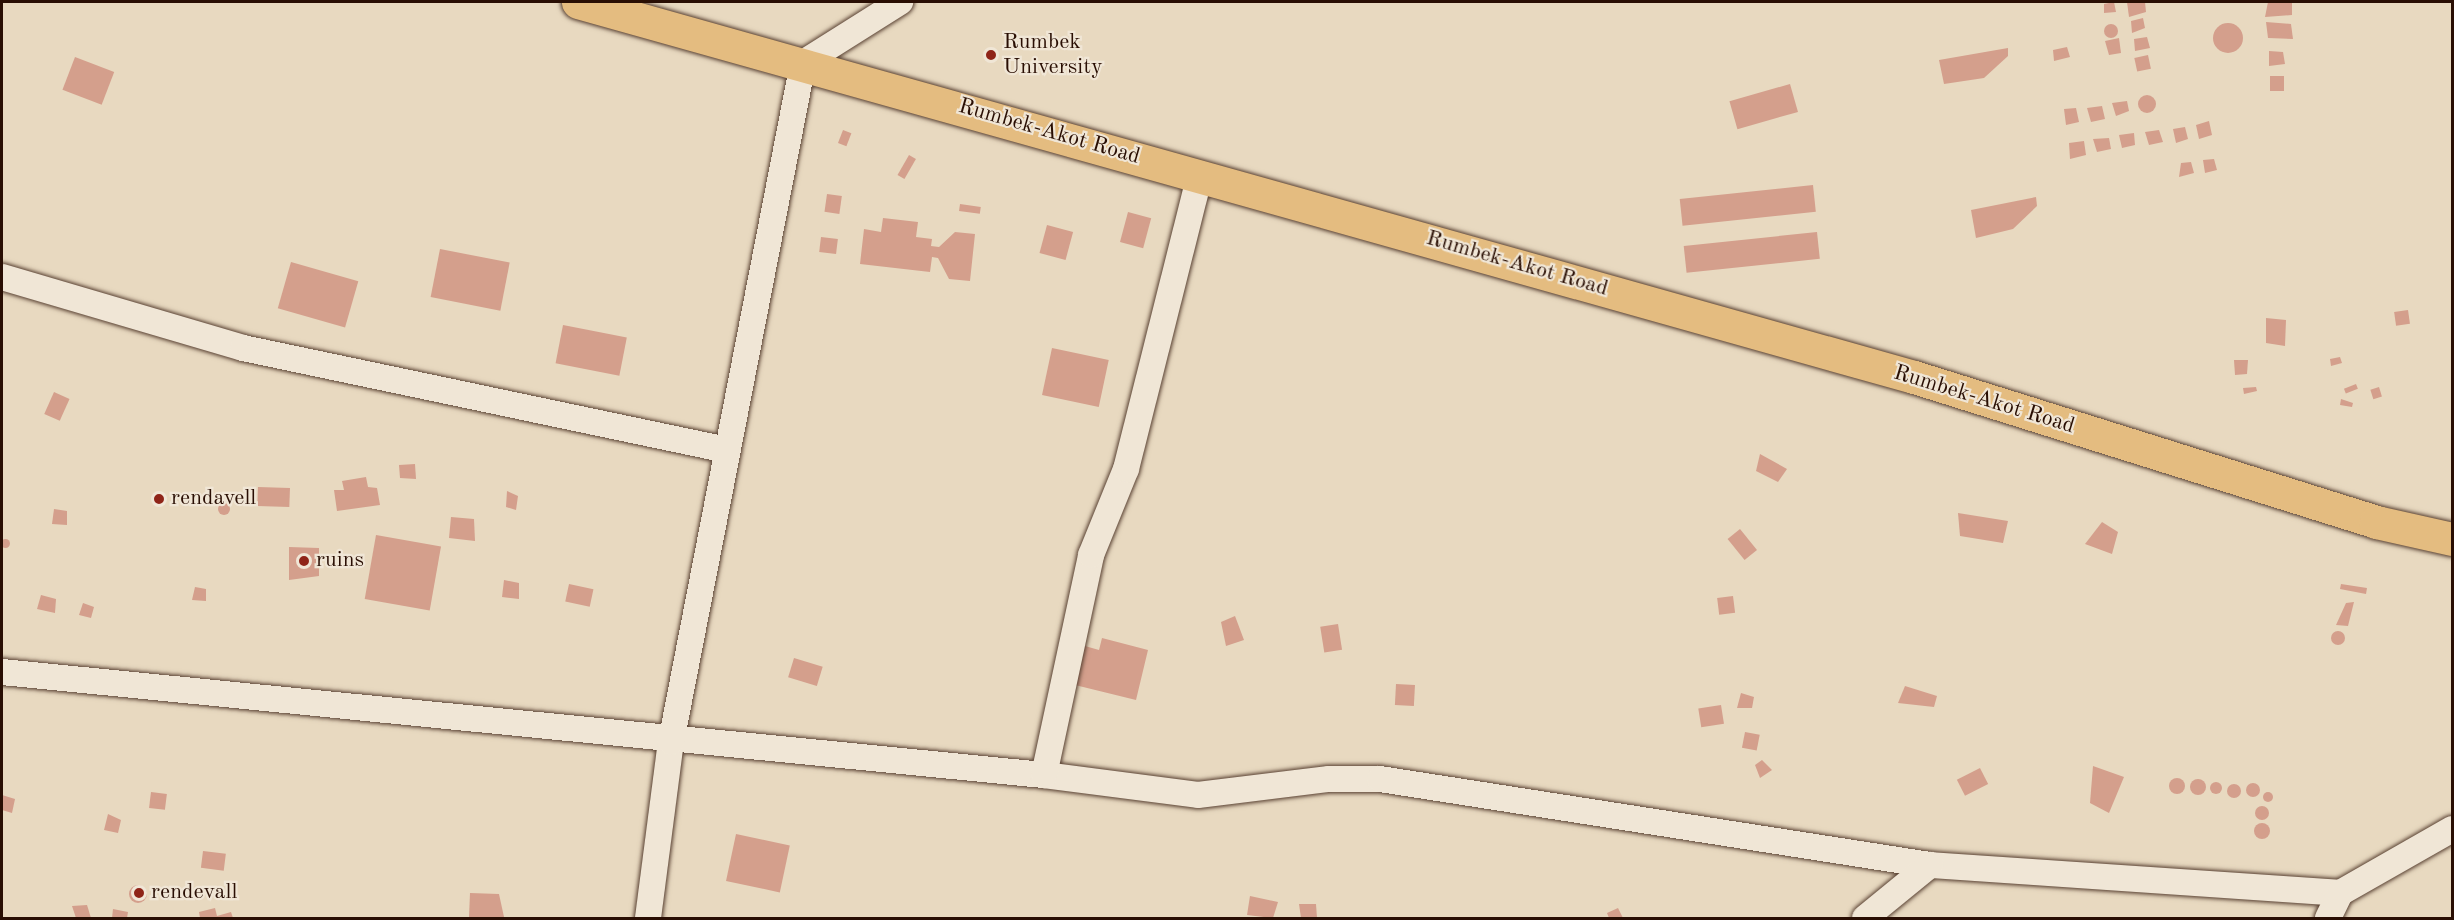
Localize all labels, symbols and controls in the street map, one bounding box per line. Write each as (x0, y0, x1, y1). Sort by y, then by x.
place label: Rumbek University (1003, 29, 1103, 80)
marker: Rumbek University (984, 48, 998, 62)
street label: Rumbek-Akot Road (955, 93, 1143, 171)
street label: Rumbek-Akot Road (1423, 225, 1611, 303)
street label: Rumbek-Akot Road (1890, 360, 2078, 440)
place label: rendavell (171, 486, 256, 512)
marker: rendavell (152, 492, 166, 506)
place label: ruins (316, 548, 364, 574)
marker: ruins (297, 554, 311, 568)
place label: rendevall (151, 880, 237, 906)
marker: rendevall (132, 886, 146, 900)

